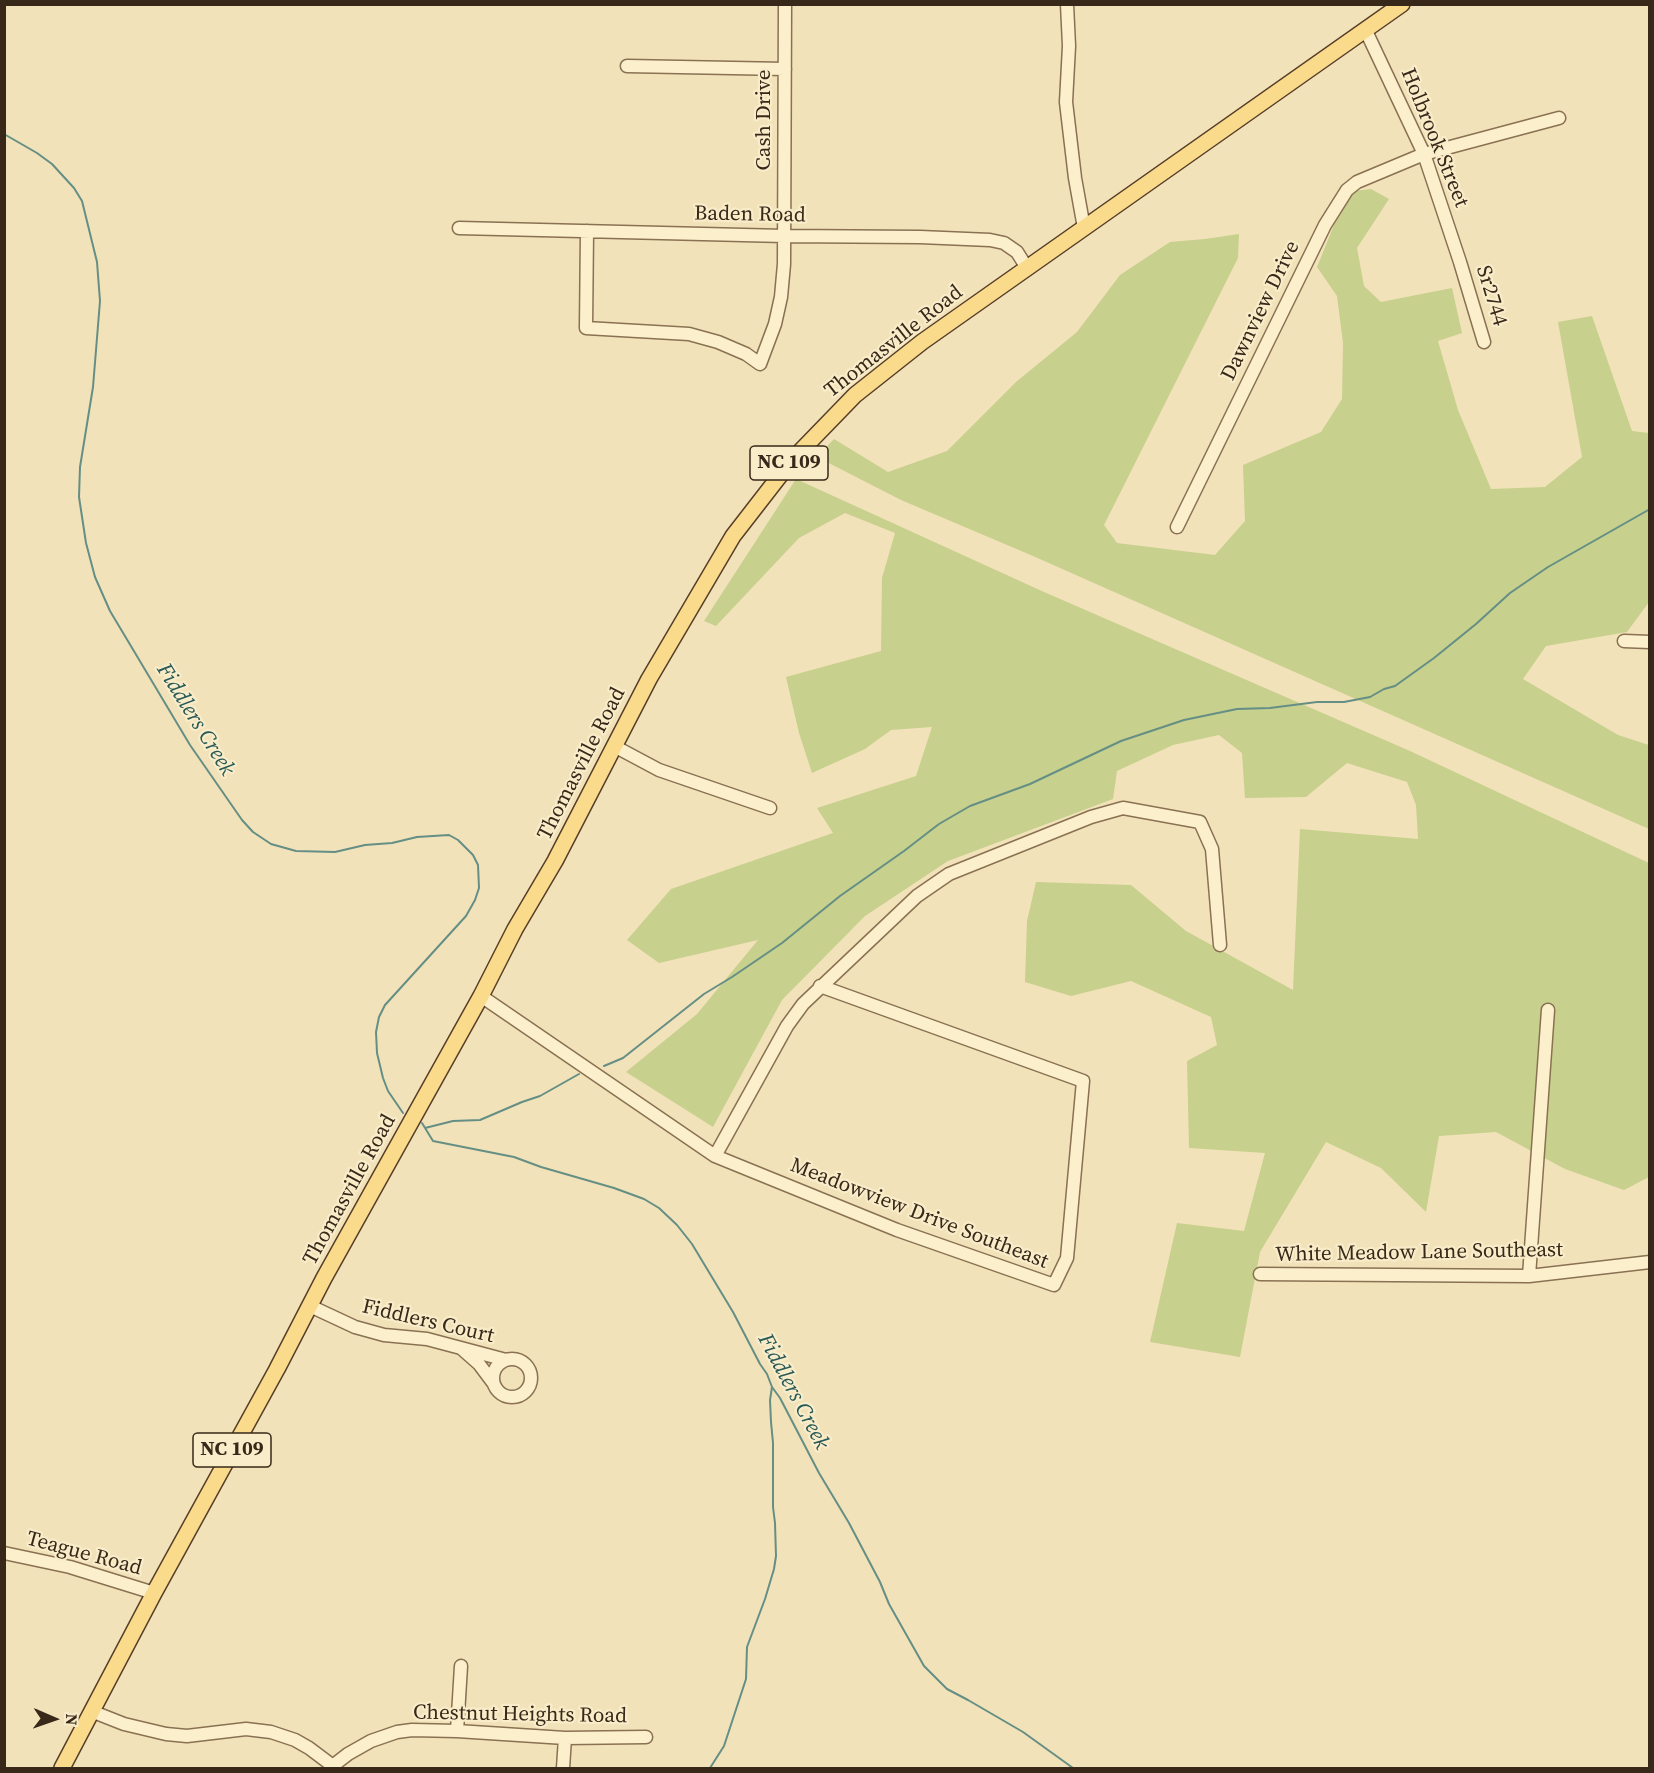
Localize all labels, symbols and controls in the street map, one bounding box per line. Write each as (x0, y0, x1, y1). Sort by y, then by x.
street label: Holbrook Street (1395, 65, 1473, 211)
street label: Cash Drive (752, 70, 778, 170)
street label: Baden Road (694, 201, 806, 229)
street label: Dawnview Drive (1216, 237, 1306, 385)
street label: Sr2744 (1470, 263, 1512, 329)
street label: Thomasville Road (820, 280, 968, 404)
road number: NC 109 (750, 446, 828, 480)
water label: Fiddlers Creek (150, 659, 240, 781)
street label: Thomasville Road (533, 683, 631, 845)
street label: Thomasville Road (298, 1110, 402, 1270)
street label: Meadowview Drive Southeast (787, 1153, 1051, 1275)
street label: White Meadow Lane Southeast (1275, 1238, 1563, 1268)
street label: Fiddlers Court (360, 1295, 496, 1349)
water label: Fiddlers Creek (751, 1329, 835, 1455)
road number: NC 109 (193, 1433, 271, 1467)
street label: Teague Road (24, 1527, 144, 1581)
north arrow (24, 1689, 84, 1749)
street label: Chestnut Heights Road (413, 1701, 627, 1729)
text: N (61, 1713, 83, 1726)

